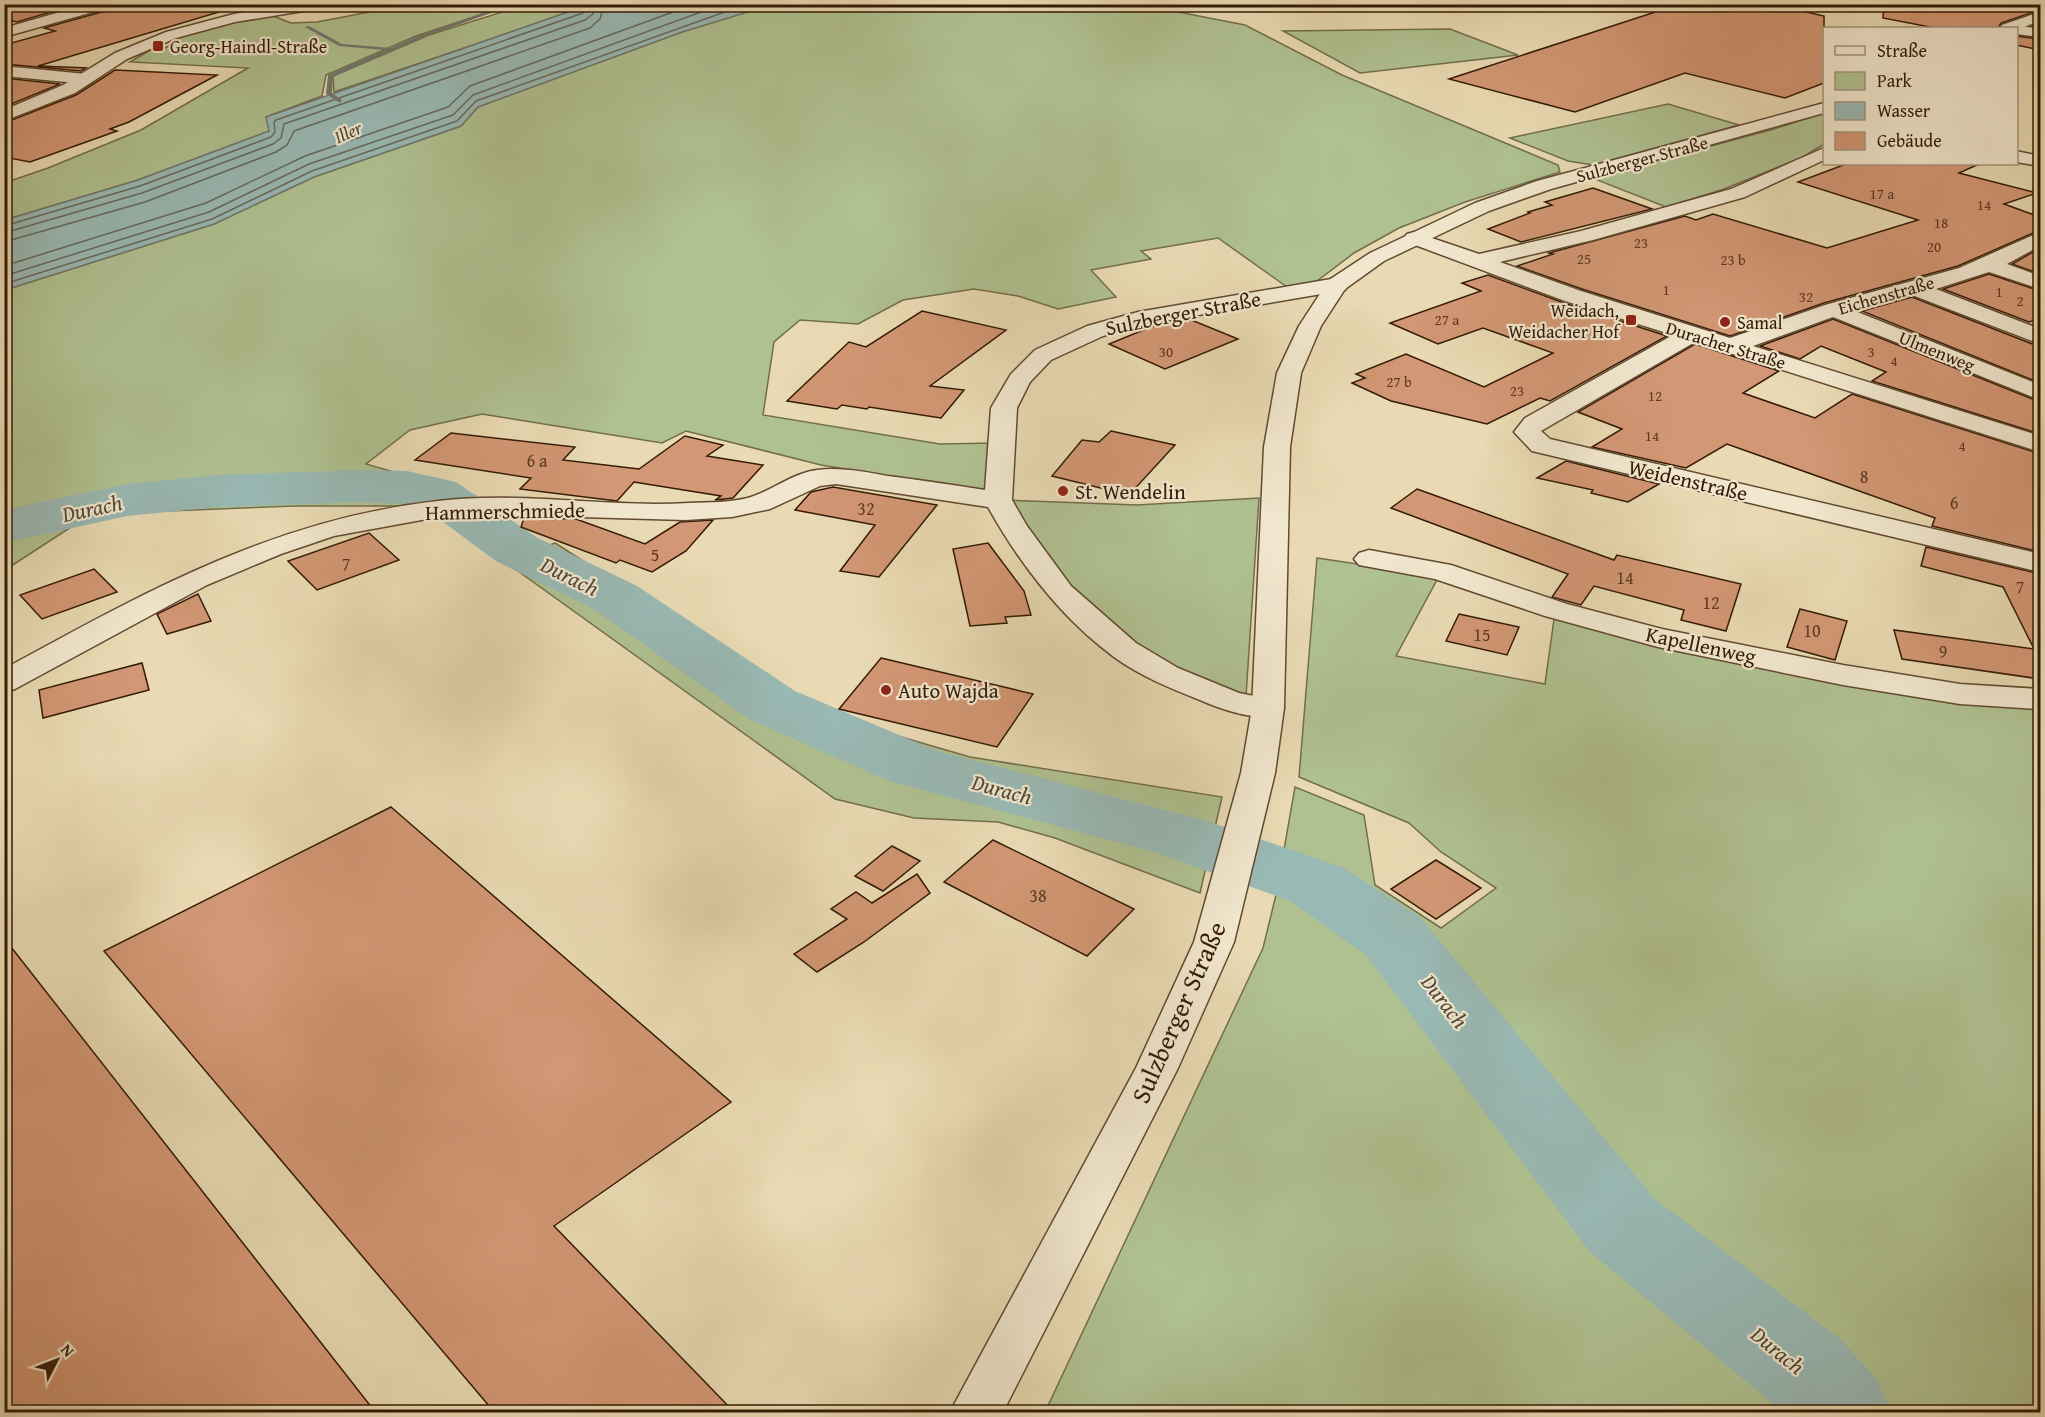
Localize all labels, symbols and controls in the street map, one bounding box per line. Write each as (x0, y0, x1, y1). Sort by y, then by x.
legend (1823, 27, 2018, 165)
place label: Georg-Haindl-Straße (170, 33, 327, 60)
text: Straße (1877, 37, 1927, 64)
marker: Georg-Haindl-Straße (151, 39, 165, 53)
text: Park (1877, 67, 1913, 94)
text: Wasser (1877, 97, 1931, 124)
water label: Iller (330, 113, 367, 150)
text: Gebäude (1877, 127, 1942, 154)
street label: Sulzberger Straße (1573, 128, 1711, 190)
house number: 17 a (1870, 183, 1894, 204)
house number: 14 (1977, 194, 1991, 215)
house number: 18 (1934, 212, 1948, 233)
house number: 23 (1634, 232, 1648, 253)
house number: 20 (1927, 236, 1941, 257)
house number: 25 (1577, 248, 1591, 269)
house number: 23 b (1720, 249, 1746, 270)
street label: Eichenstraße (1835, 268, 1937, 322)
house number: 1 (1662, 279, 1670, 300)
house number: 1 (1995, 281, 2003, 302)
street label: Sulzberger Straße (1103, 283, 1264, 343)
house number: 32 (1799, 286, 1813, 307)
house number: 2 (2016, 290, 2024, 311)
place label: Weidach, Weidacher Hof (1508, 297, 1621, 345)
house number: 27 a (1435, 309, 1459, 330)
place label: Samal (1737, 309, 1783, 336)
marker: Weidach, Weidacher Hof (1624, 313, 1638, 327)
street label: Duracher Straße (1663, 314, 1789, 376)
marker: Samal (1718, 315, 1732, 329)
street label: Ulmenweg (1895, 323, 1979, 379)
house number: 30 (1159, 341, 1173, 362)
house number: 3 (1867, 341, 1875, 362)
house number: 4 (1890, 350, 1898, 371)
house number: 27 b (1386, 371, 1412, 392)
house number: 23 (1510, 380, 1524, 401)
house number: 12 (1648, 385, 1662, 406)
house number: 14 (1645, 425, 1659, 446)
house number: 4 (1958, 435, 1966, 456)
house number: 6 a (526, 447, 548, 474)
street label: Weidenstraße (1625, 451, 1751, 509)
house number: 8 (1860, 463, 1868, 490)
place label: St. Wendelin (1075, 476, 1186, 507)
marker: St. Wendelin (1056, 484, 1070, 498)
water label: Durach (58, 486, 125, 530)
house number: 6 (1950, 489, 1958, 516)
street label: Hammerschmiede (425, 494, 585, 528)
house number: 32 (857, 495, 875, 522)
house number: 5 (651, 541, 659, 568)
water label: Durach (535, 548, 604, 604)
house number: 7 (342, 550, 350, 577)
house number: 14 (1616, 564, 1634, 591)
house number: 7 (2016, 573, 2024, 600)
house number: 12 (1702, 589, 1720, 616)
house number: 10 (1803, 617, 1821, 644)
street label: Kapellenweg (1643, 618, 1759, 672)
house number: 15 (1473, 621, 1491, 648)
house number: 9 (1939, 638, 1947, 665)
place label: Auto Wajda (898, 675, 999, 706)
marker: Auto Wajda (879, 683, 893, 697)
water label: Durach (967, 765, 1036, 812)
house number: 38 (1029, 882, 1047, 909)
street label: Sulzberger Straße (1120, 915, 1236, 1109)
water label: Durach (1413, 966, 1476, 1035)
water label: Durach (1743, 1318, 1812, 1382)
north arrow (27, 1330, 87, 1390)
text: N (56, 1338, 81, 1362)

